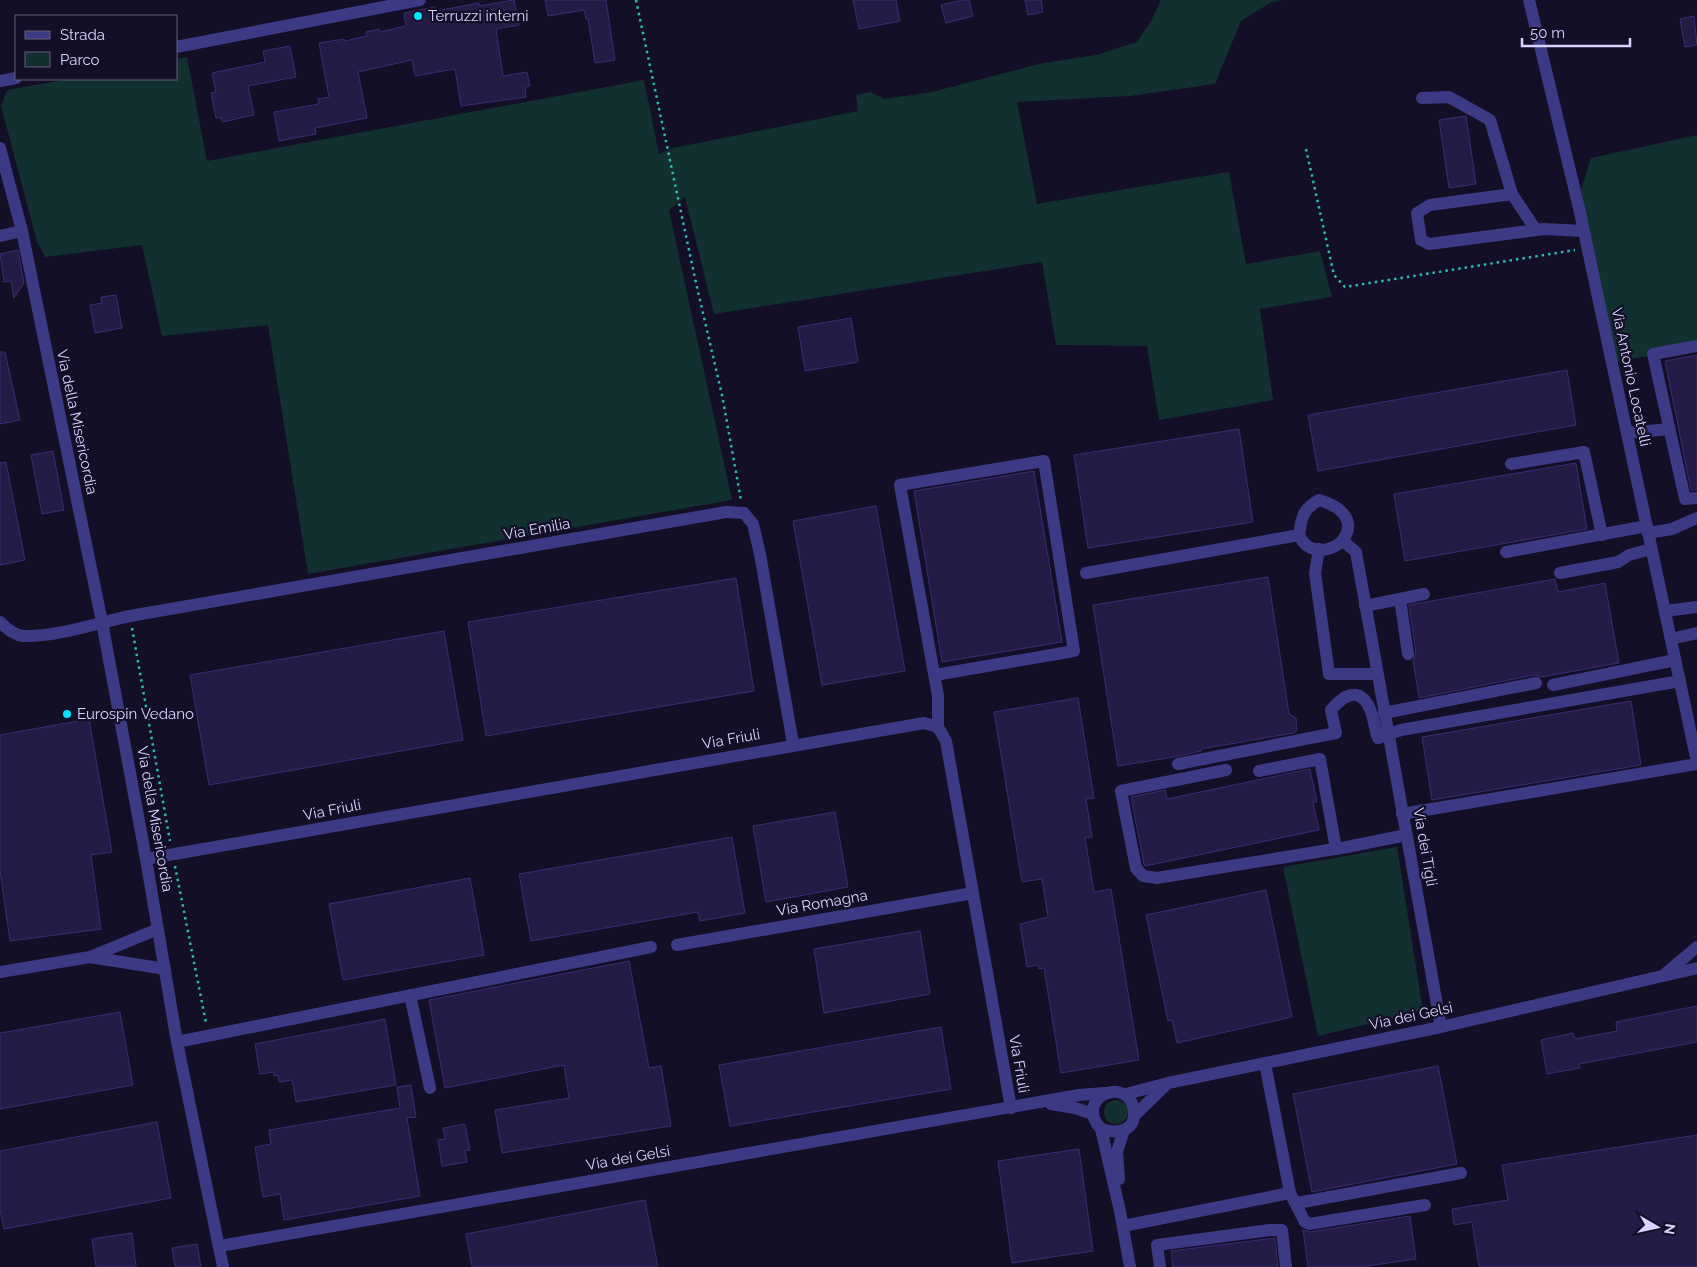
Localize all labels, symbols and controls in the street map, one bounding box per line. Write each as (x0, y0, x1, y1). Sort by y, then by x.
place label: Terruzzi interni (428, 7, 529, 25)
marker: Terruzzi interni (412, 10, 424, 22)
legend (15, 15, 178, 80)
scale bar (1522, 15, 1630, 47)
text: 50 m (1530, 24, 1565, 42)
text: Strada (60, 26, 105, 44)
text: Parco (60, 51, 100, 69)
street label: Via Antonio Locatelli (1607, 306, 1655, 448)
street label: Via della Misericordia (53, 348, 101, 496)
street label: Via Emilia (502, 514, 572, 544)
place label: Eurospin Vedano (77, 705, 194, 723)
marker: Eurospin Vedano (61, 708, 73, 720)
street label: Via Friuli (701, 725, 761, 753)
street label: Via della Misericordia (133, 745, 177, 893)
street label: Via Friuli (302, 796, 362, 824)
street label: Via dei Tigli (1409, 806, 1441, 888)
street label: Via Romagna (775, 886, 869, 920)
street label: Via dei Gelsi (1368, 998, 1454, 1034)
street label: Via Friuli (1005, 1034, 1033, 1094)
street label: Via dei Gelsi (585, 1142, 671, 1174)
north arrow (1632, 1202, 1682, 1252)
text: N (1661, 1223, 1679, 1236)

